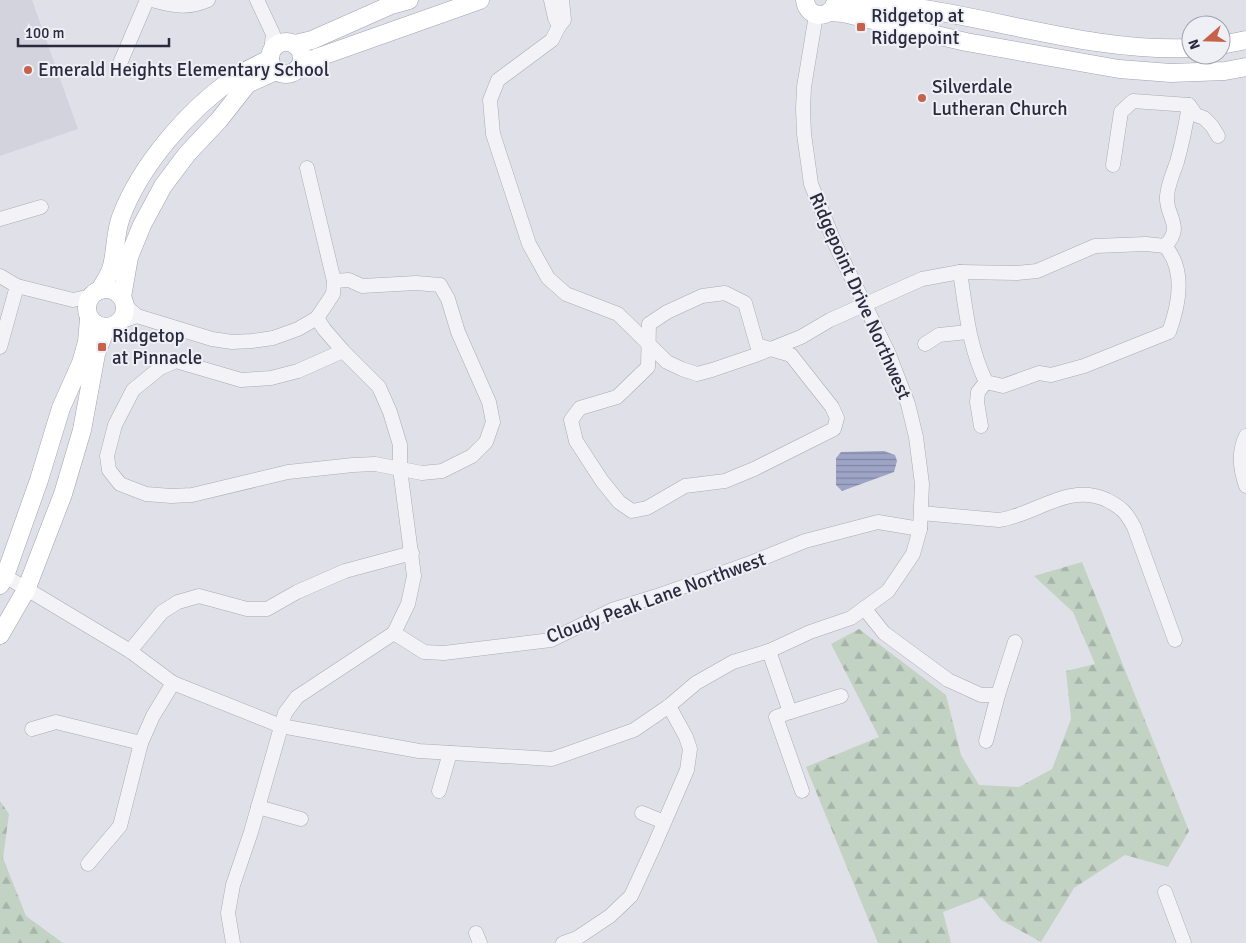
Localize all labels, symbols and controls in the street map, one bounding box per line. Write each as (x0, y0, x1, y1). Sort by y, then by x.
place label: Ridgetop at Ridgepoint (871, 4, 964, 50)
scale bar (18, 15, 169, 47)
north arrow (1181, 15, 1231, 65)
marker: Ridgetop at Ridgepoint (855, 21, 867, 33)
text: 100 m (25, 24, 65, 42)
text: N (1185, 37, 1204, 52)
place label: Emerald Heights Elementary School (38, 58, 329, 82)
marker: Emerald Heights Elementary School (22, 64, 34, 76)
place label: Silverdale Lutheran Church (932, 75, 1068, 121)
marker: Silverdale Lutheran Church (916, 92, 928, 104)
street label: Ridgepoint Drive Northwest (803, 189, 917, 404)
place label: Ridgetop at Pinnacle (112, 324, 202, 370)
marker: Ridgetop at Pinnacle (96, 341, 108, 353)
street label: Cloudy Peak Lane Northwest (543, 547, 769, 649)

